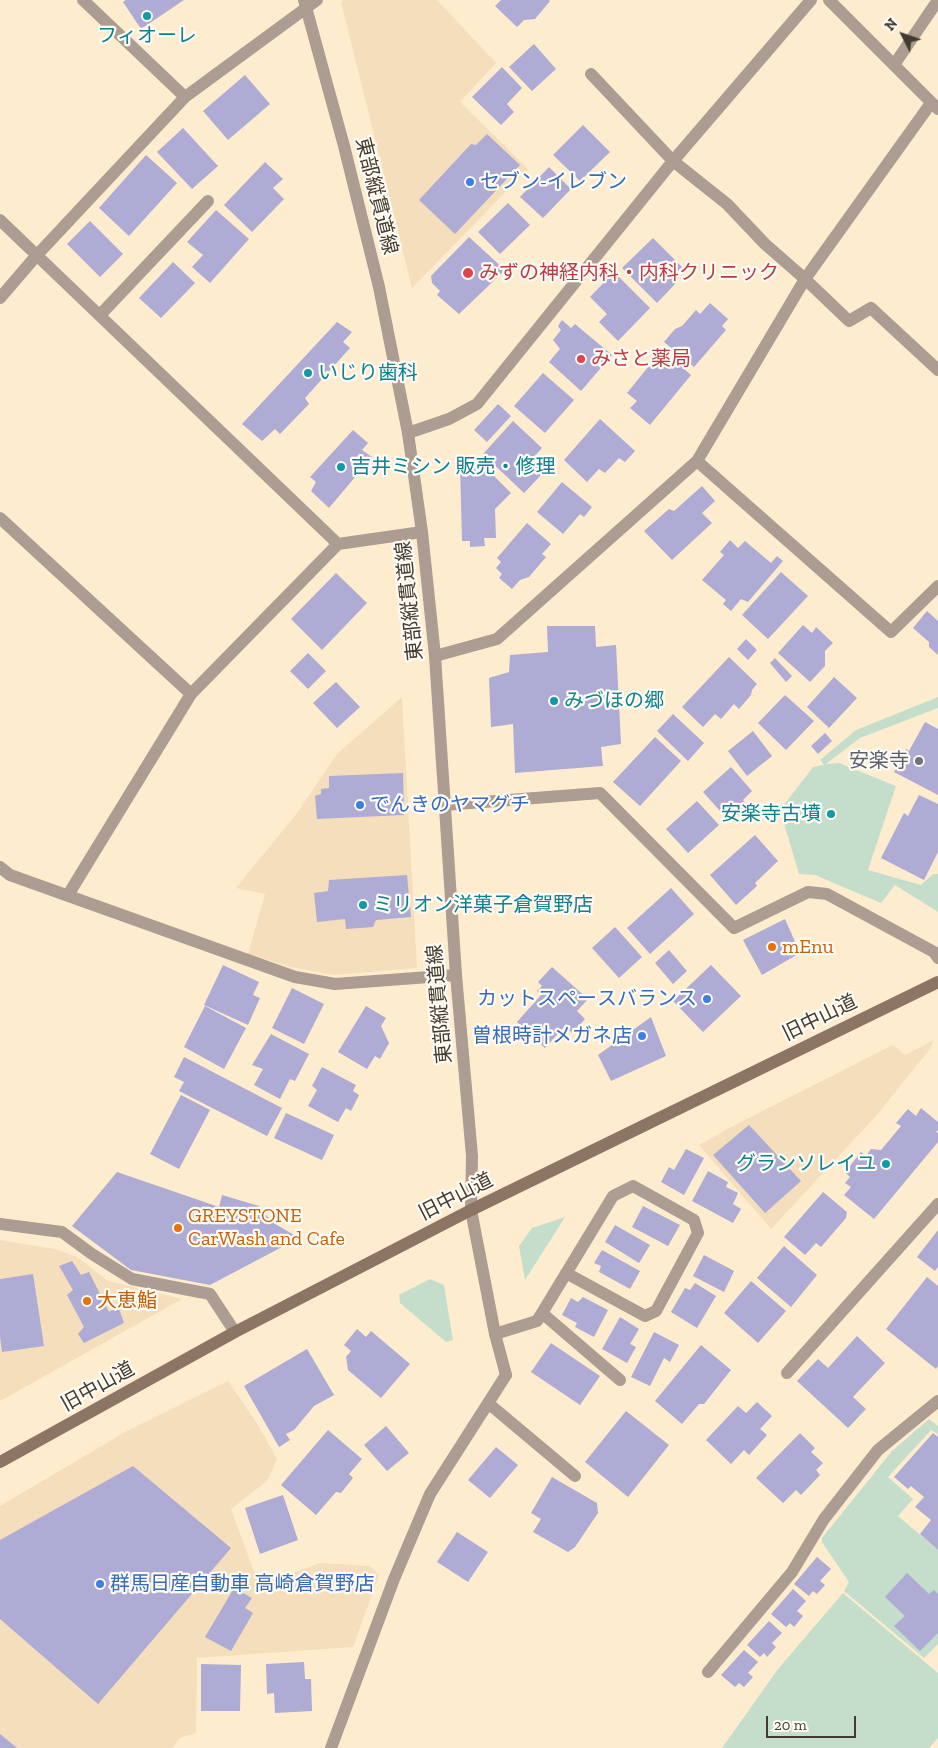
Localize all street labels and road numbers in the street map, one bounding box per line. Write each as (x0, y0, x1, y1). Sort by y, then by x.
street label: 東部縦貫道線 (350, 135, 402, 257)
street label: 東部縦貫道線 (392, 540, 428, 662)
street label: 東部縦貫道線 (423, 943, 457, 1065)
street label: 旧中山道 (779, 990, 861, 1046)
street label: 旧中山道 (415, 1168, 497, 1226)
street label: 旧中山道 (57, 1357, 139, 1417)

